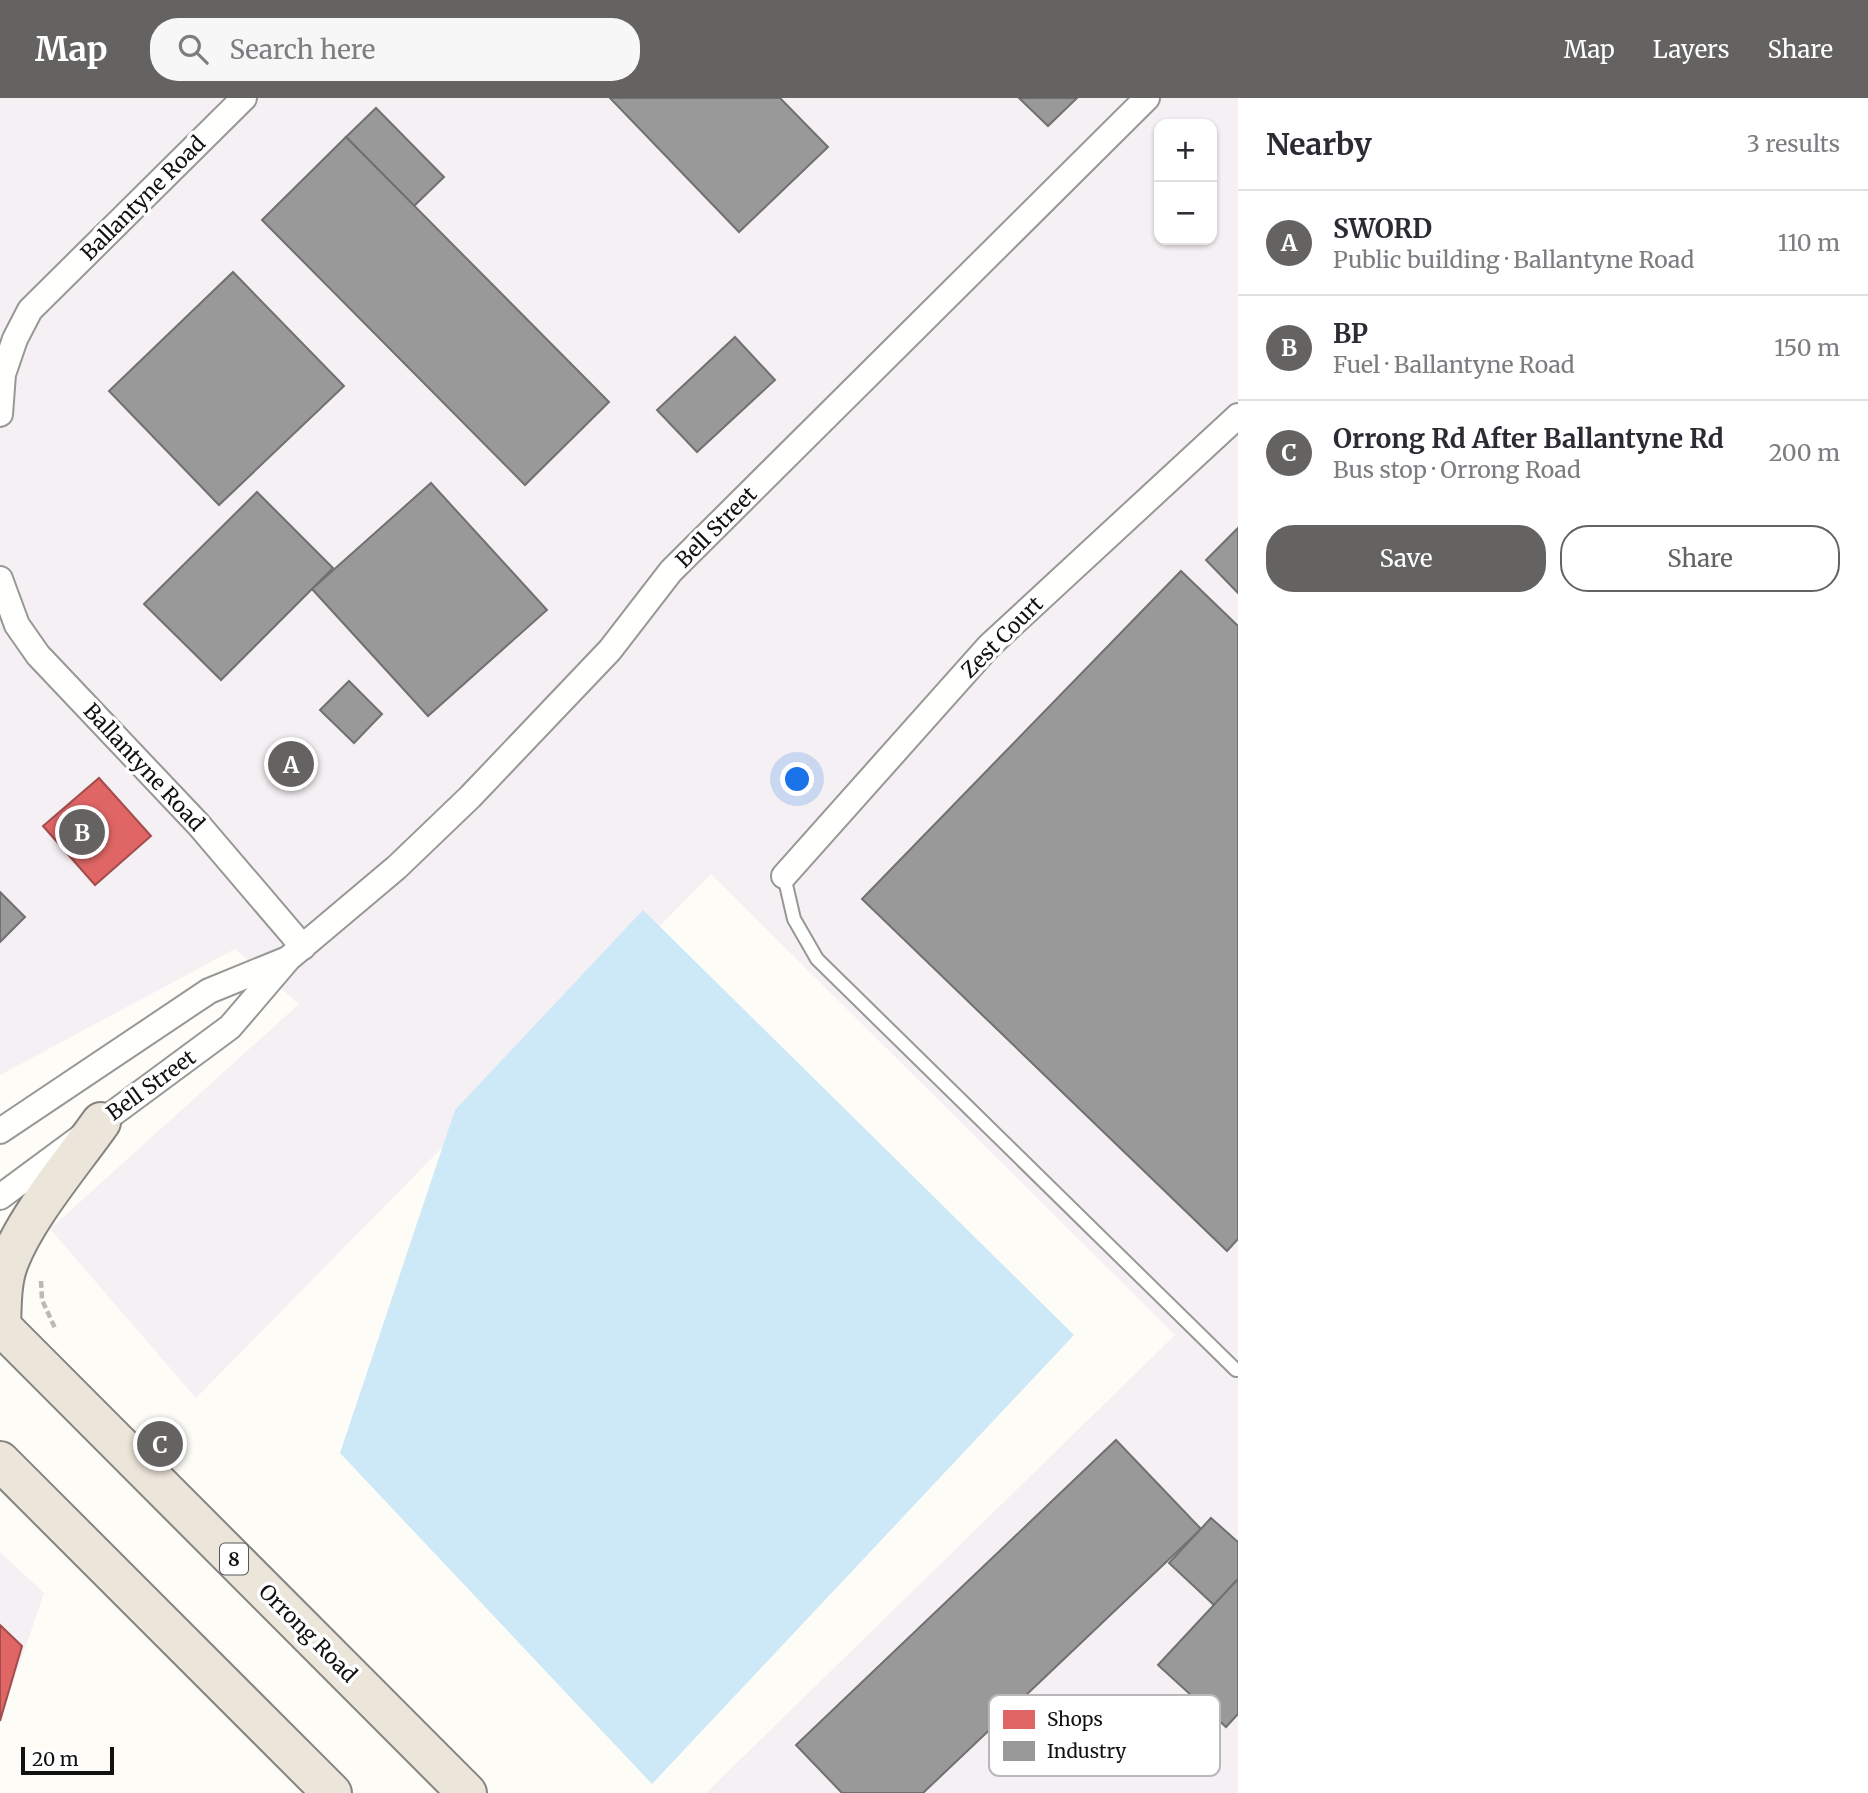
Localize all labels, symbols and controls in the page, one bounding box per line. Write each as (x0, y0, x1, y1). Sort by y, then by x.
search box (150, 18, 640, 81)
text: Map (35, 29, 108, 70)
icon: search (174, 30, 212, 68)
text: Search here (230, 33, 375, 66)
text: Map (1564, 34, 1615, 65)
text: Layers (1653, 34, 1729, 65)
text: Share (1767, 34, 1833, 65)
map controls (1154, 119, 1217, 245)
button: + (1154, 119, 1217, 182)
text: Nearby (1266, 125, 1372, 163)
text: 3 results (1747, 129, 1840, 158)
street label: Ballantyne Road (75, 130, 211, 266)
button: − (1154, 182, 1217, 245)
text: SWORD (1333, 212, 1432, 245)
text: A (1281, 228, 1297, 257)
text: 110 m (1778, 228, 1840, 257)
text: Public building · Ballantyne Road (1333, 245, 1694, 274)
text: BP (1333, 317, 1368, 350)
text: B (1281, 333, 1297, 362)
text: 150 m (1774, 333, 1840, 362)
text: Fuel · Ballantyne Road (1333, 350, 1575, 379)
text: Orrong Rd After Ballantyne Rd (1333, 422, 1724, 455)
text: C (1281, 438, 1297, 467)
text: 200 m (1769, 438, 1840, 467)
text: Bus stop · Orrong Road (1333, 455, 1581, 484)
street label: Bell Street (670, 481, 762, 573)
button: Save (1266, 525, 1546, 592)
button: Share (1560, 525, 1840, 592)
street label: Zest Court (955, 590, 1049, 684)
street label: Ballantyne Road (78, 698, 210, 836)
pin: A (268, 738, 314, 790)
your location (780, 762, 814, 796)
pin: B (59, 806, 105, 858)
street label: Bell Street (101, 1044, 201, 1126)
pin: C (137, 1418, 183, 1470)
road number: 8 (220, 1544, 248, 1574)
street label: Orrong Road (253, 1578, 363, 1688)
legend (989, 1695, 1220, 1776)
text: Shops (1047, 1707, 1103, 1731)
text: Industry (1047, 1739, 1126, 1763)
scale bar (21, 1744, 114, 1776)
text: 20 m (32, 1747, 79, 1771)

